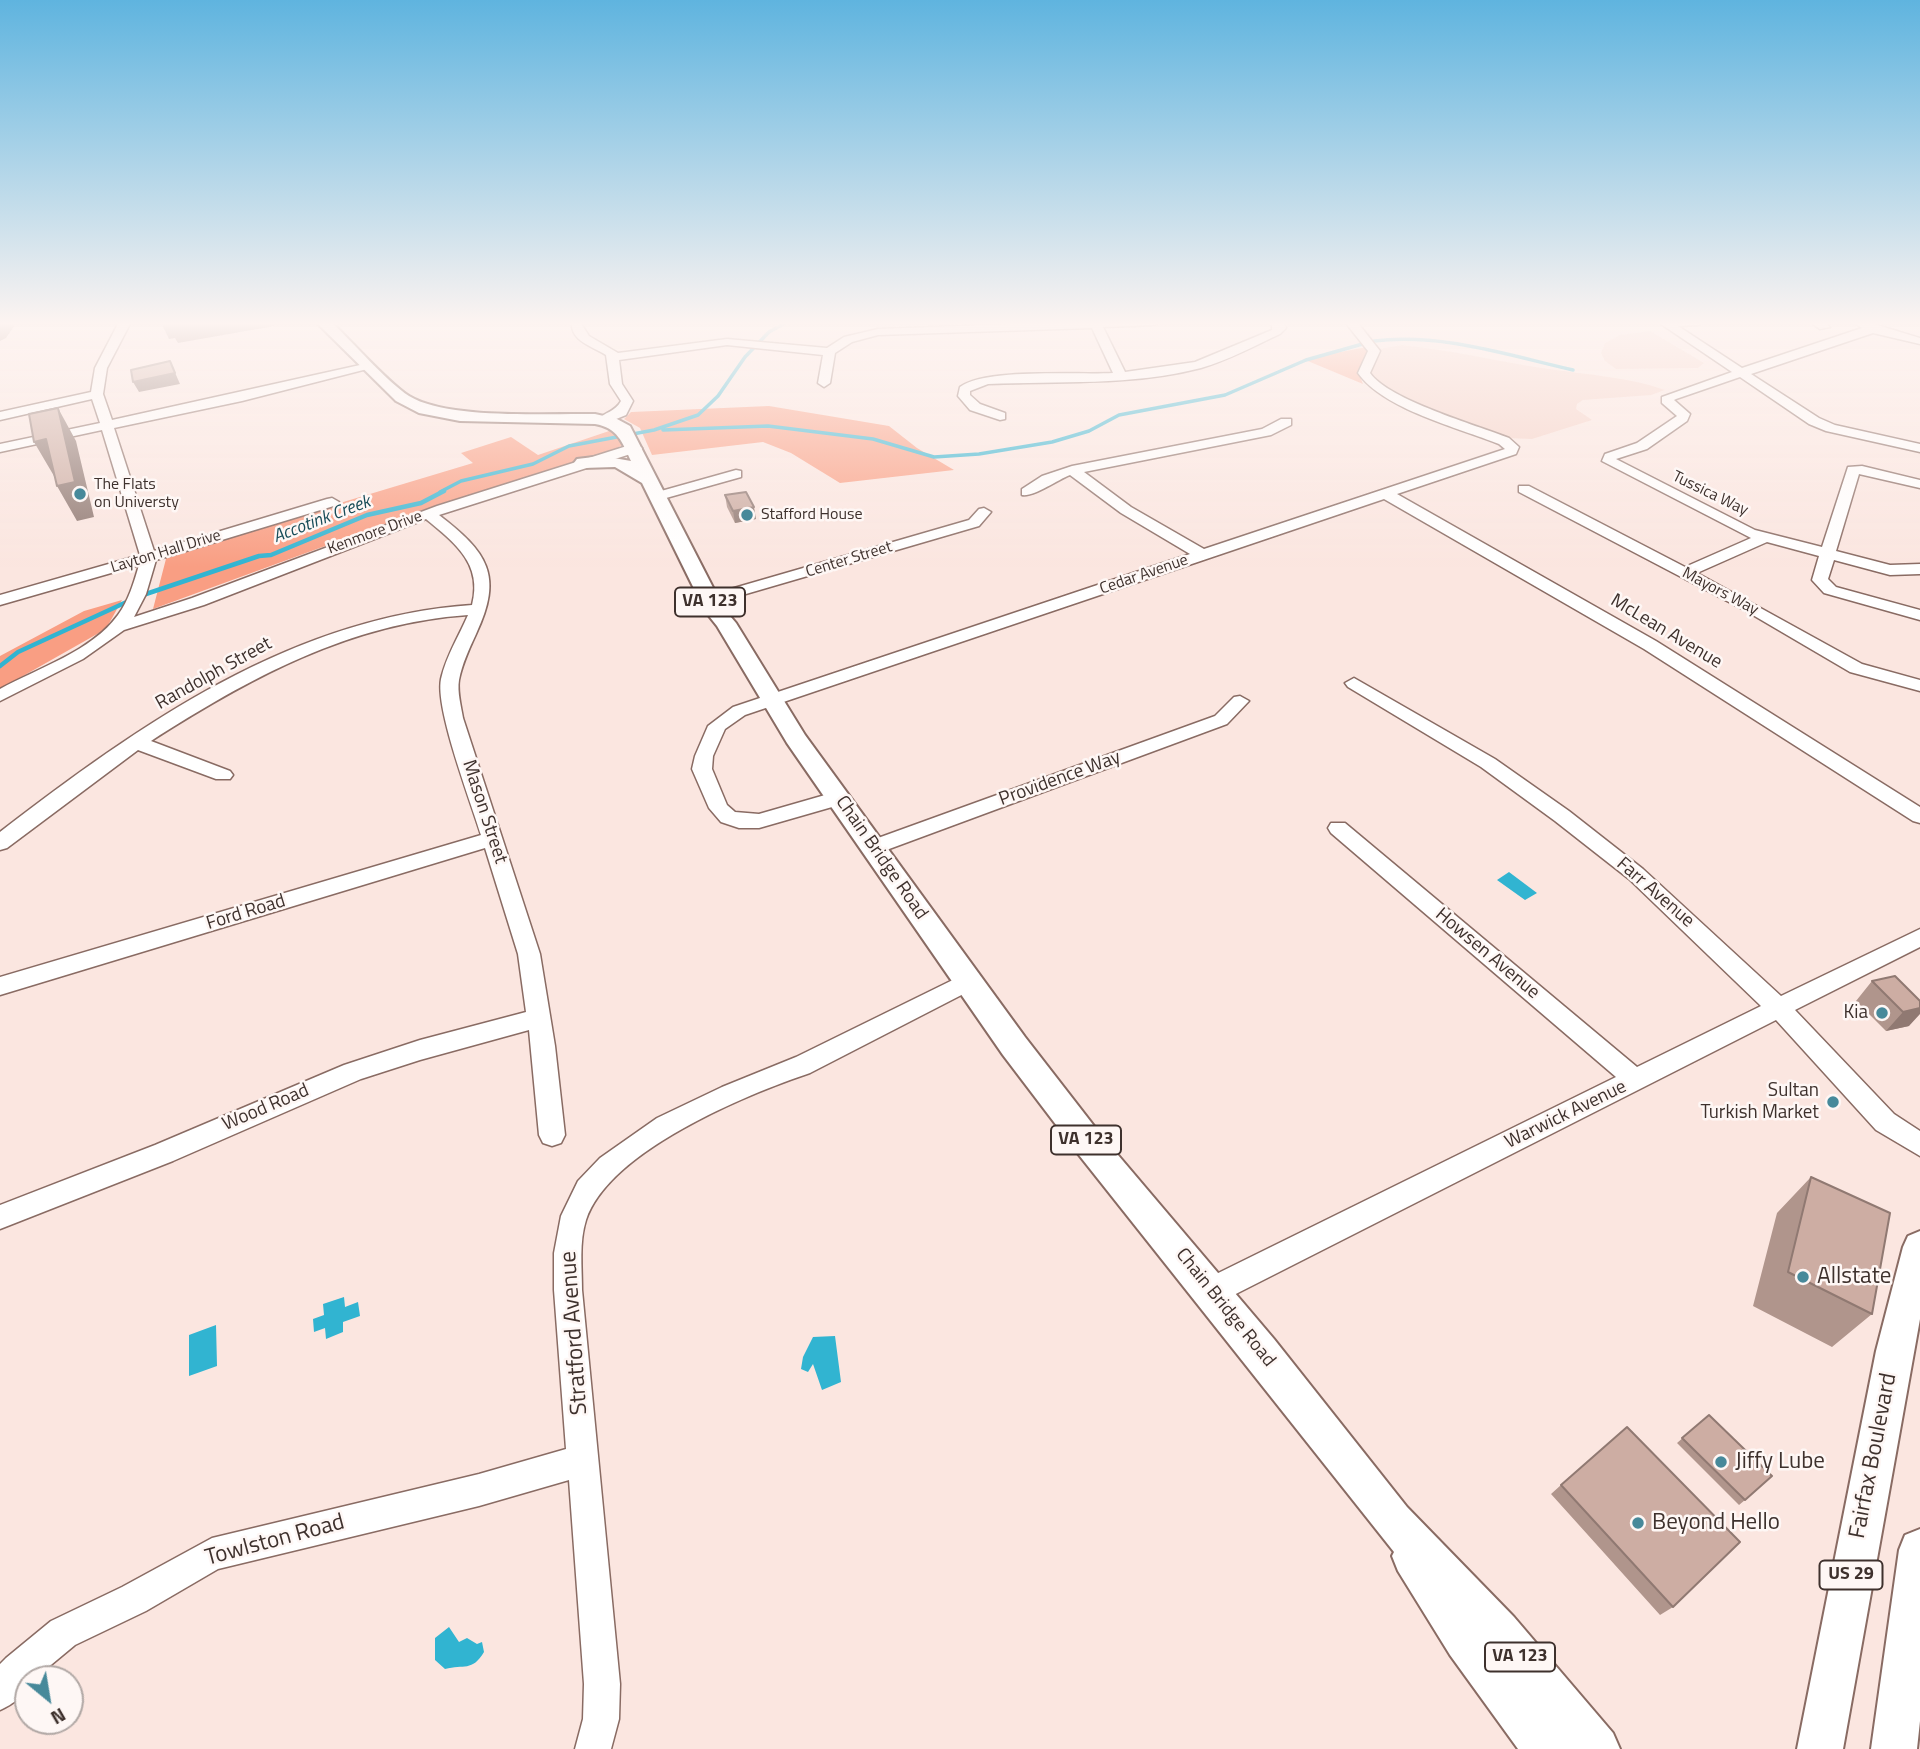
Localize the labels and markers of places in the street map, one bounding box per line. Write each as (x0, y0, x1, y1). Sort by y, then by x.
place label: The Flats on Universty (94, 475, 179, 513)
marker: The Flats on Universty (72, 486, 88, 502)
place label: Stafford House (761, 505, 863, 525)
marker: Stafford House (739, 507, 755, 523)
place label: Kia (1844, 1002, 1868, 1024)
marker: Kia (1874, 1005, 1890, 1021)
place label: Sultan Turkish Market (1700, 1080, 1819, 1124)
marker: Sultan Turkish Market (1825, 1094, 1841, 1110)
place label: Allstate (1817, 1263, 1891, 1291)
marker: Allstate (1795, 1269, 1811, 1285)
place label: Jiffy Lube (1735, 1448, 1825, 1476)
marker: Jiffy Lube (1713, 1454, 1729, 1470)
place label: Beyond Hello (1652, 1509, 1780, 1537)
marker: Beyond Hello (1630, 1515, 1646, 1531)

